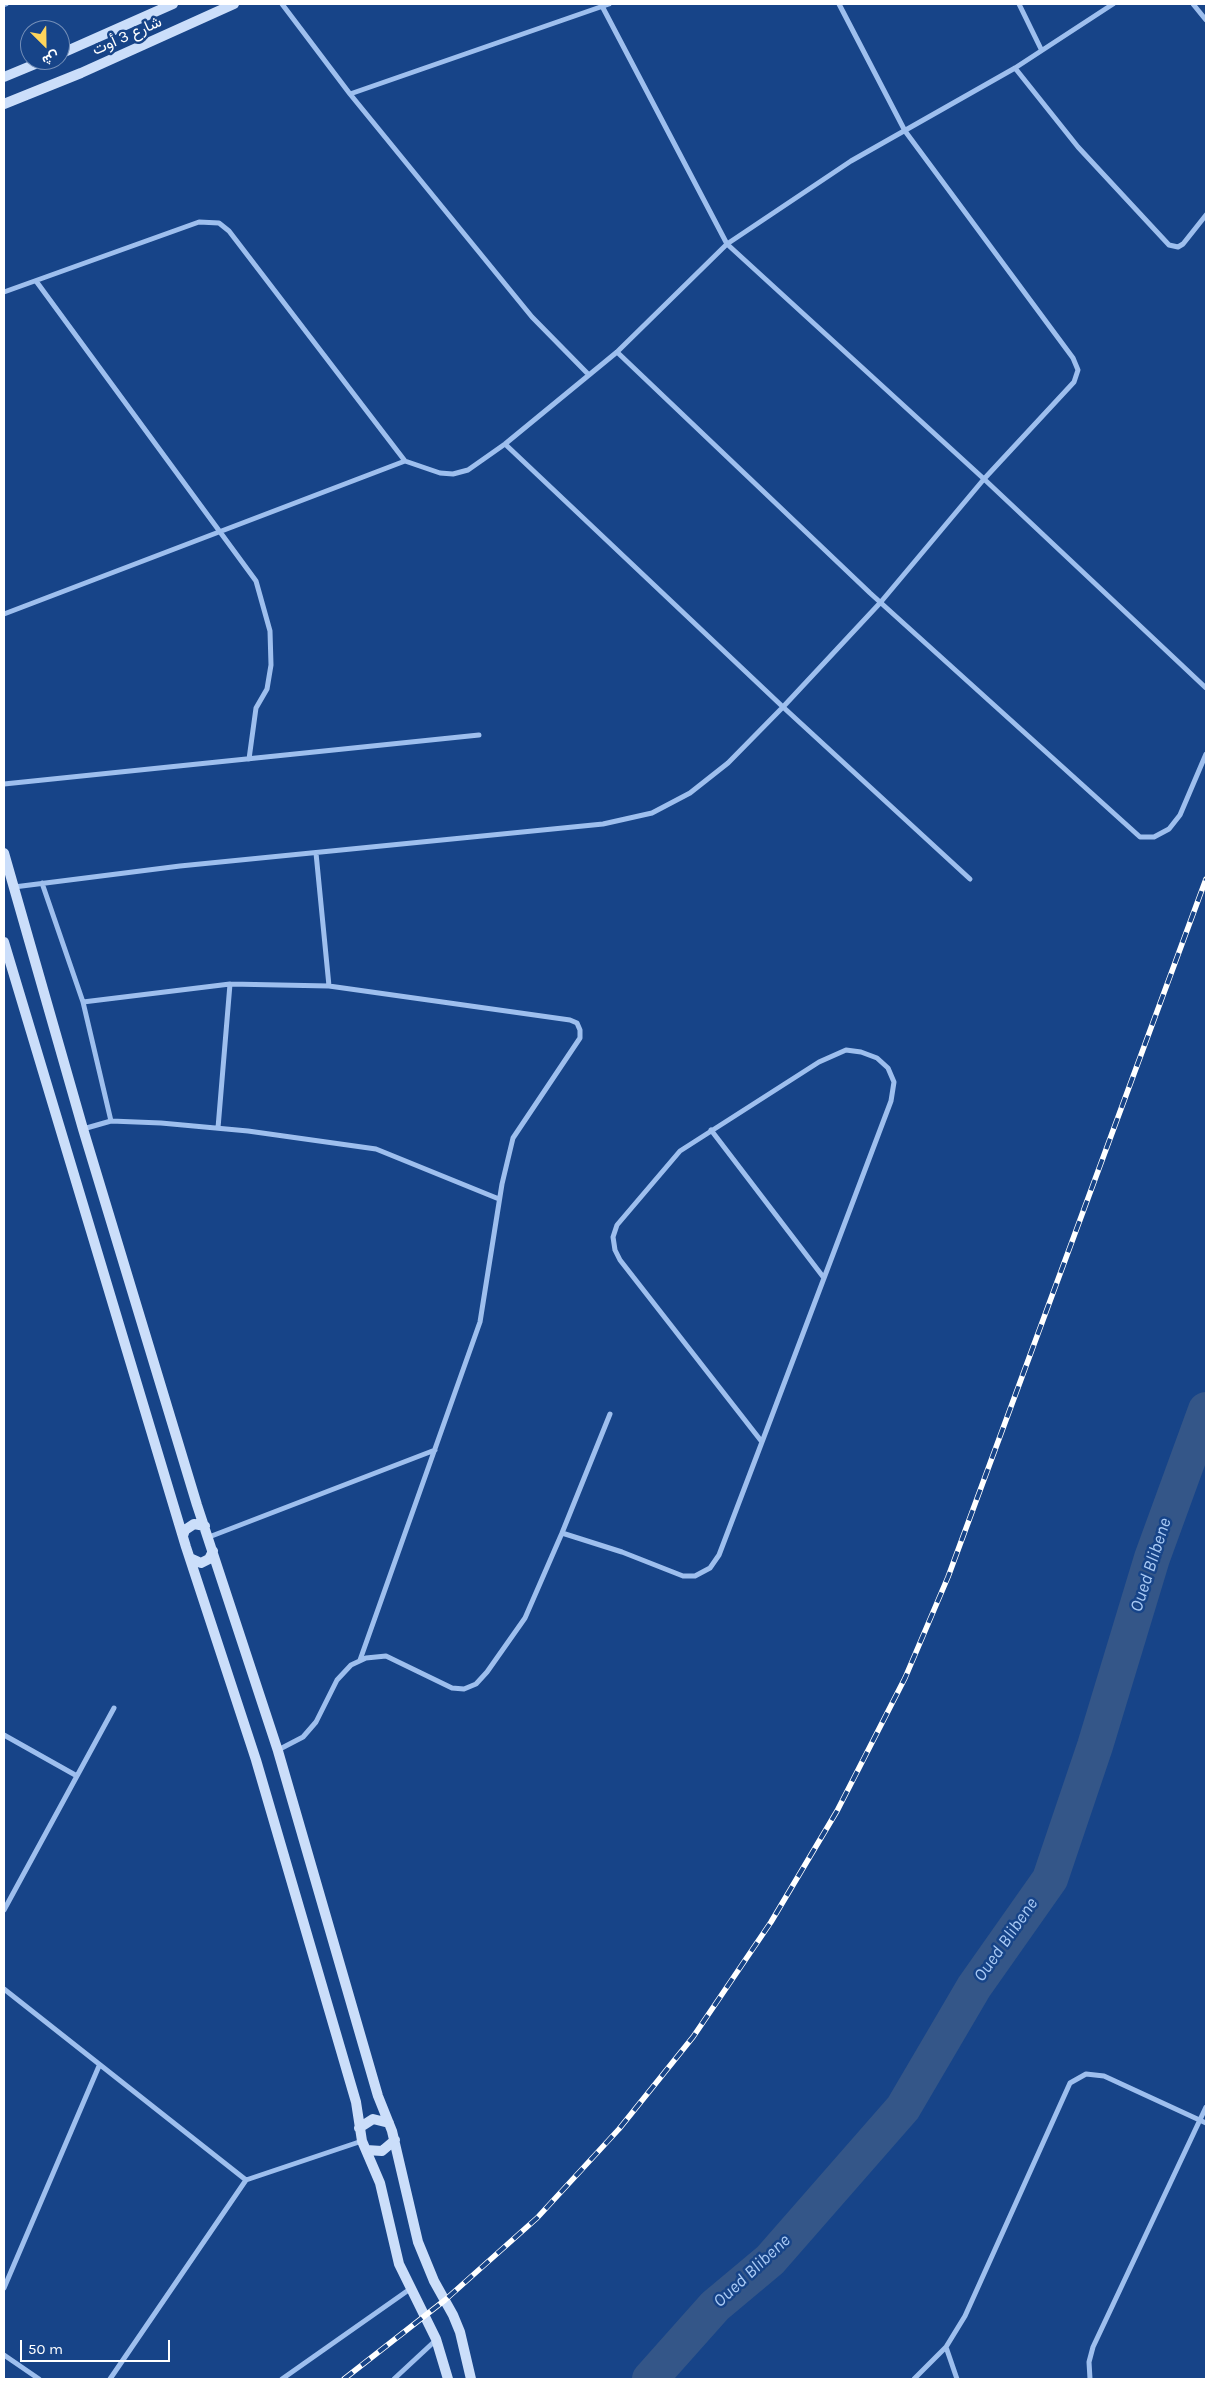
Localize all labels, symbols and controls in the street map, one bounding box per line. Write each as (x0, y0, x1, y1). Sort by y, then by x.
street label: شارع 3 أوت (89, 12, 165, 60)
north arrow (20, 20, 70, 70)
text: ش (40, 47, 62, 69)
water label: Oued Blibene (1126, 1515, 1176, 1615)
water label: Oued Blibene (969, 1894, 1043, 1986)
water label: Oued Blibene (709, 2230, 795, 2312)
scale bar (22, 2330, 172, 2362)
text: 50 m (28, 2340, 63, 2358)

